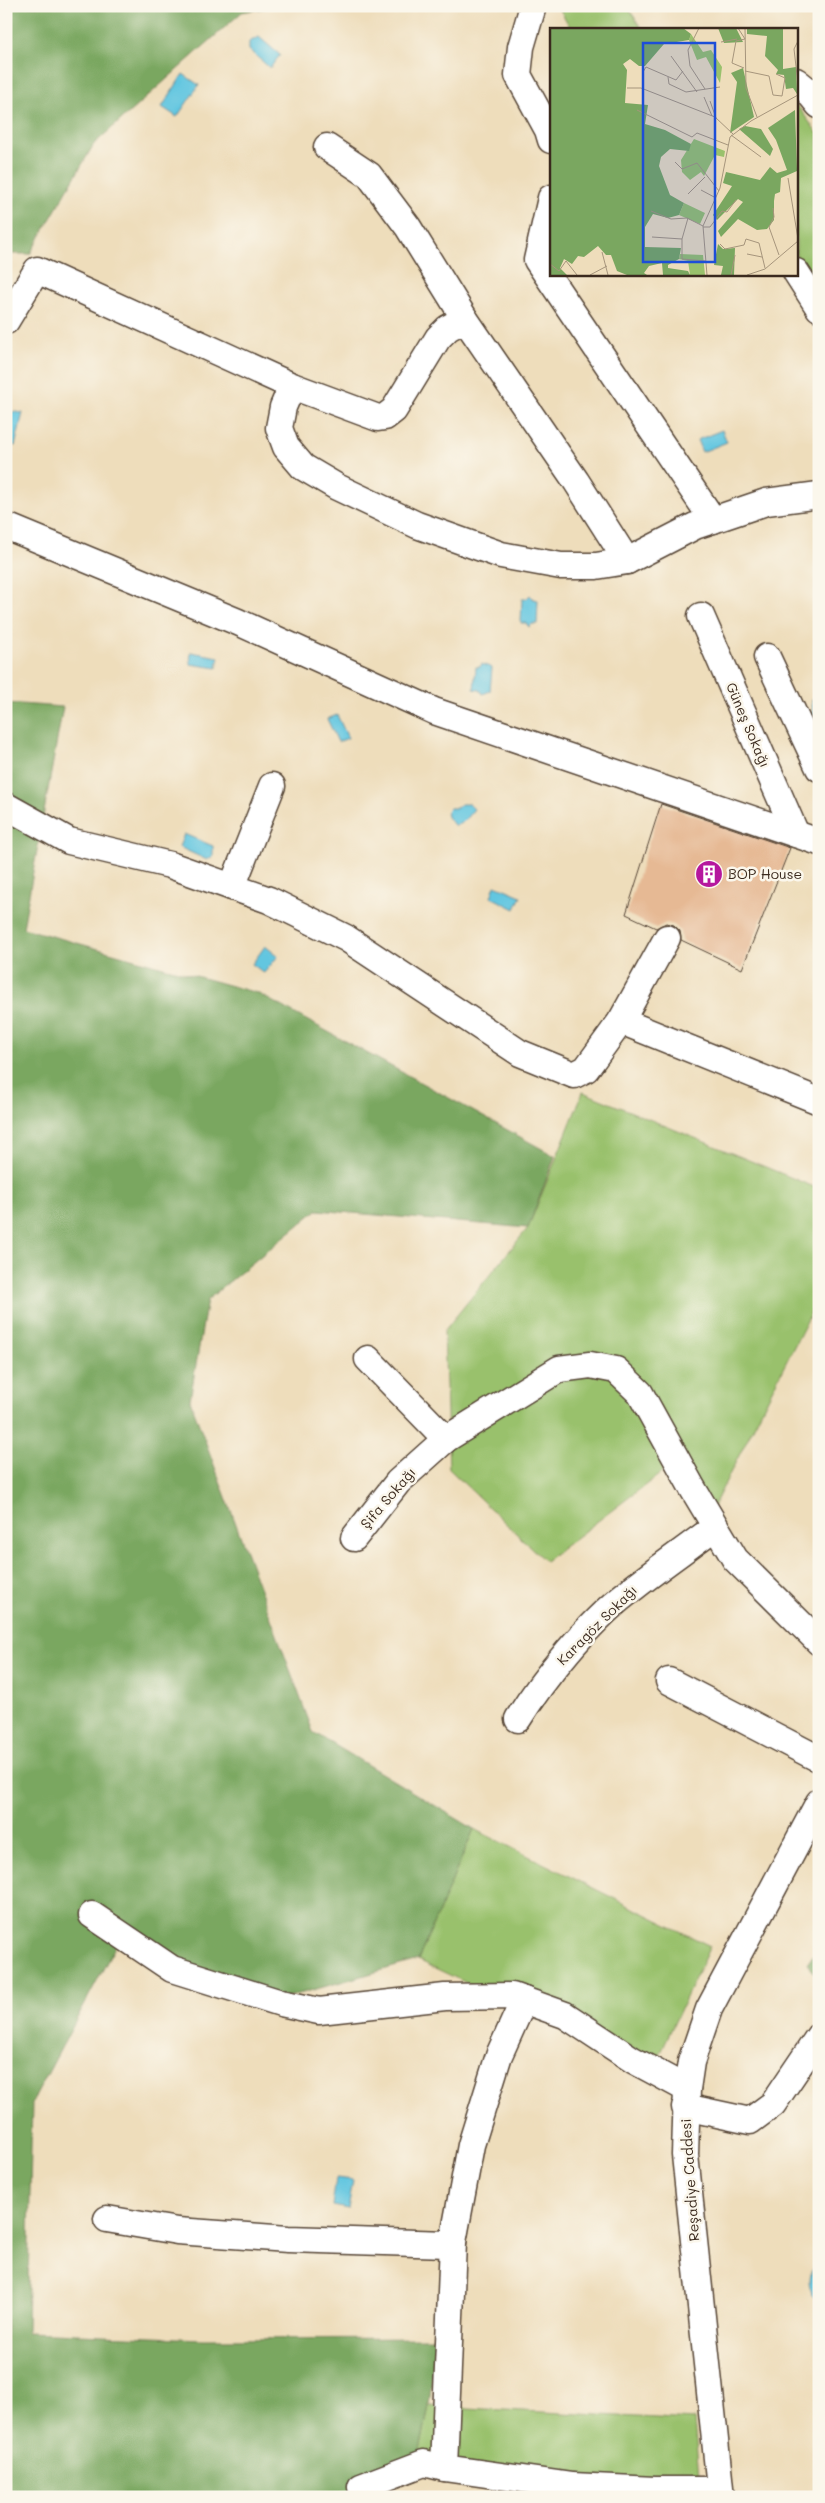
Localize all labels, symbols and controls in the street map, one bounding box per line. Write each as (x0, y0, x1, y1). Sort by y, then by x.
inset map (550, 28, 798, 275)
street label: Güneş Sokağı (722, 679, 775, 770)
building icon: BOP House (694, 859, 724, 889)
place label: BOP House (728, 864, 802, 883)
street label: Şifa Sokağı (356, 1463, 420, 1532)
street label: Karagöz Sokağı (552, 1580, 641, 1669)
street label: Reşadiye Caddesi (676, 2118, 703, 2242)

